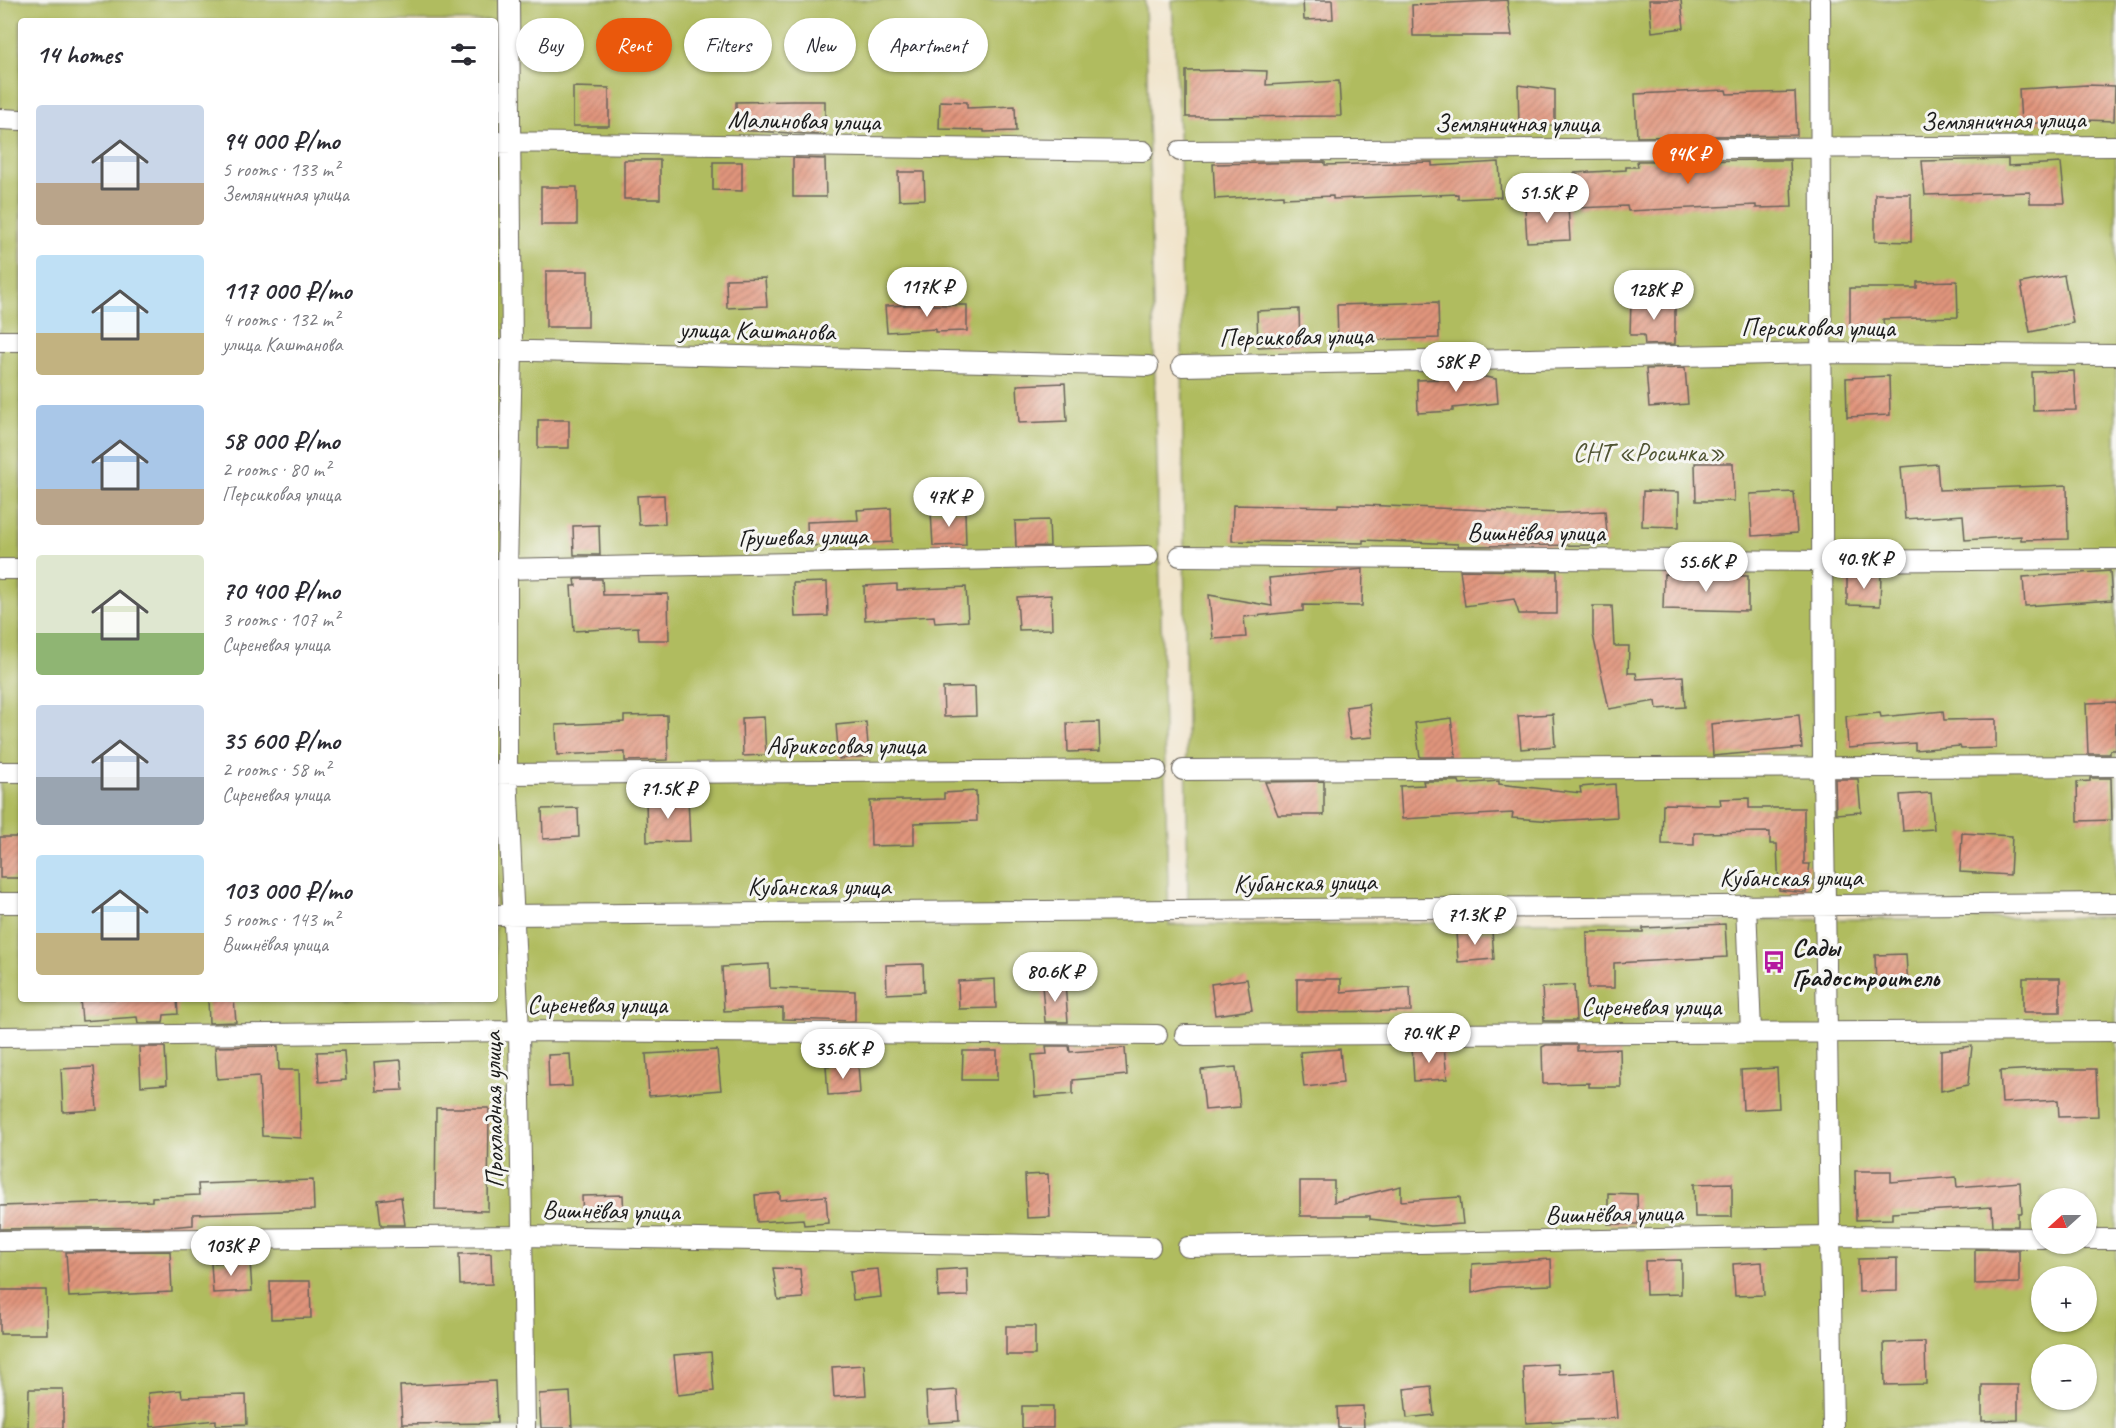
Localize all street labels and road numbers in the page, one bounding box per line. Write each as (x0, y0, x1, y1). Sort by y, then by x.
street label: Малиновая улица (727, 103, 882, 138)
street label: Земляничная улица (1920, 103, 2087, 138)
street label: Земляничная улица (1435, 107, 1601, 140)
street label: Персиковая улица (1741, 311, 1897, 344)
street label: улица Каштанова (677, 313, 837, 348)
street label: Персиковая улица (1219, 319, 1375, 354)
street label: Вишнёвая улица (1467, 516, 1606, 549)
street label: Грушевая улица (738, 519, 870, 554)
street label: Абрикосовая улица (767, 729, 927, 762)
street label: Кубанская улица (1719, 861, 1864, 894)
street label: Кубанская улица (1233, 865, 1379, 900)
street label: Кубанская улица (747, 870, 892, 903)
street label: Сиреневая улица (527, 988, 669, 1021)
street label: Сиреневая улица (1581, 990, 1723, 1023)
street label: Прохладная улица (476, 1030, 511, 1189)
street label: Вишнёвая улица (542, 1193, 682, 1228)
street label: Вишнёвая улица (1545, 1196, 1685, 1231)

